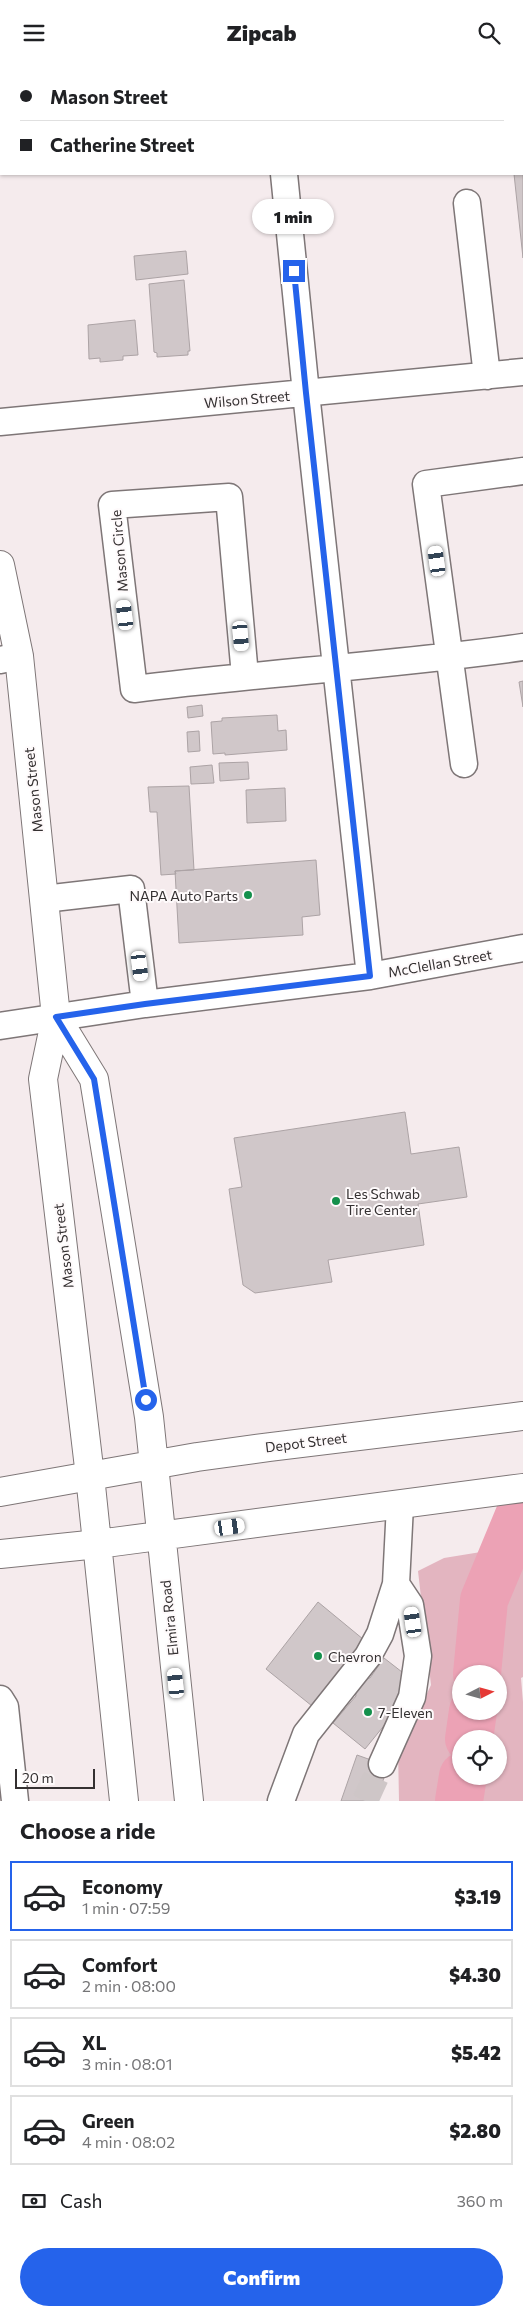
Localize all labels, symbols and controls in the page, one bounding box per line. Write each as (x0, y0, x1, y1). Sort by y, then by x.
icon: menu (20, 19, 48, 47)
text: Zipcab (227, 19, 296, 46)
icon: search (475, 19, 503, 47)
text: Mason Street (50, 85, 168, 108)
text: Catherine Street (50, 133, 195, 156)
callout: 1 min (253, 199, 335, 233)
text: 1 min (274, 207, 312, 226)
route end (283, 260, 305, 282)
street label: Wilson Street (203, 387, 291, 411)
street label: Mason Circle (107, 509, 131, 593)
car (427, 545, 446, 577)
car (115, 599, 134, 631)
car (232, 620, 249, 652)
street label: Mason Street (20, 746, 46, 833)
place label: NAPA Auto Parts (130, 887, 238, 904)
marker: NAPA Auto Parts (242, 889, 254, 901)
street label: McClellan Street (387, 945, 494, 981)
car (130, 950, 149, 982)
place label: Les Schwab Tire Center (346, 1185, 420, 1218)
marker: Les Schwab Tire Center (330, 1195, 342, 1207)
street label: Mason Street (49, 1202, 77, 1290)
route start (135, 1389, 157, 1411)
street label: Depot Street (264, 1429, 348, 1455)
car (214, 1517, 245, 1537)
street label: Elmira Road (157, 1579, 181, 1657)
car (403, 1606, 422, 1638)
place label: Chevron (328, 1648, 382, 1665)
marker: Chevron (312, 1650, 324, 1662)
north arrow (452, 1665, 508, 1720)
map controls (452, 1665, 507, 1785)
car (166, 1667, 185, 1699)
place label: 7-Eleven (378, 1704, 433, 1721)
marker: 7-Eleven (362, 1706, 374, 1718)
button: locate (452, 1730, 507, 1785)
scale bar (15, 1766, 95, 1789)
text: 20 m (22, 1769, 54, 1786)
text: Choose a ride (20, 1817, 155, 1844)
icon: car (22, 1874, 67, 1919)
text: Economy (82, 1875, 163, 1898)
text: $3.19 (454, 1885, 501, 1908)
text: 1 min · 07:59 (82, 1898, 171, 1917)
icon: car (22, 1952, 67, 1997)
text: Comfort (82, 1953, 158, 1976)
text: $4.30 (449, 1963, 501, 1986)
text: 2 min · 08:00 (82, 1976, 176, 1995)
icon: car (22, 2030, 67, 2075)
text: XL (82, 2031, 107, 2054)
text: $5.42 (451, 2041, 501, 2064)
text: 3 min · 08:01 (82, 2054, 173, 2073)
icon: car (22, 2108, 67, 2153)
text: Green (82, 2109, 134, 2132)
text: $2.80 (449, 2119, 501, 2142)
text: 4 min · 08:02 (82, 2132, 175, 2151)
icon: cash (20, 2187, 48, 2215)
text: Cash (60, 2189, 102, 2212)
text: 360 m (457, 2191, 503, 2210)
button: Confirm (20, 2248, 503, 2306)

